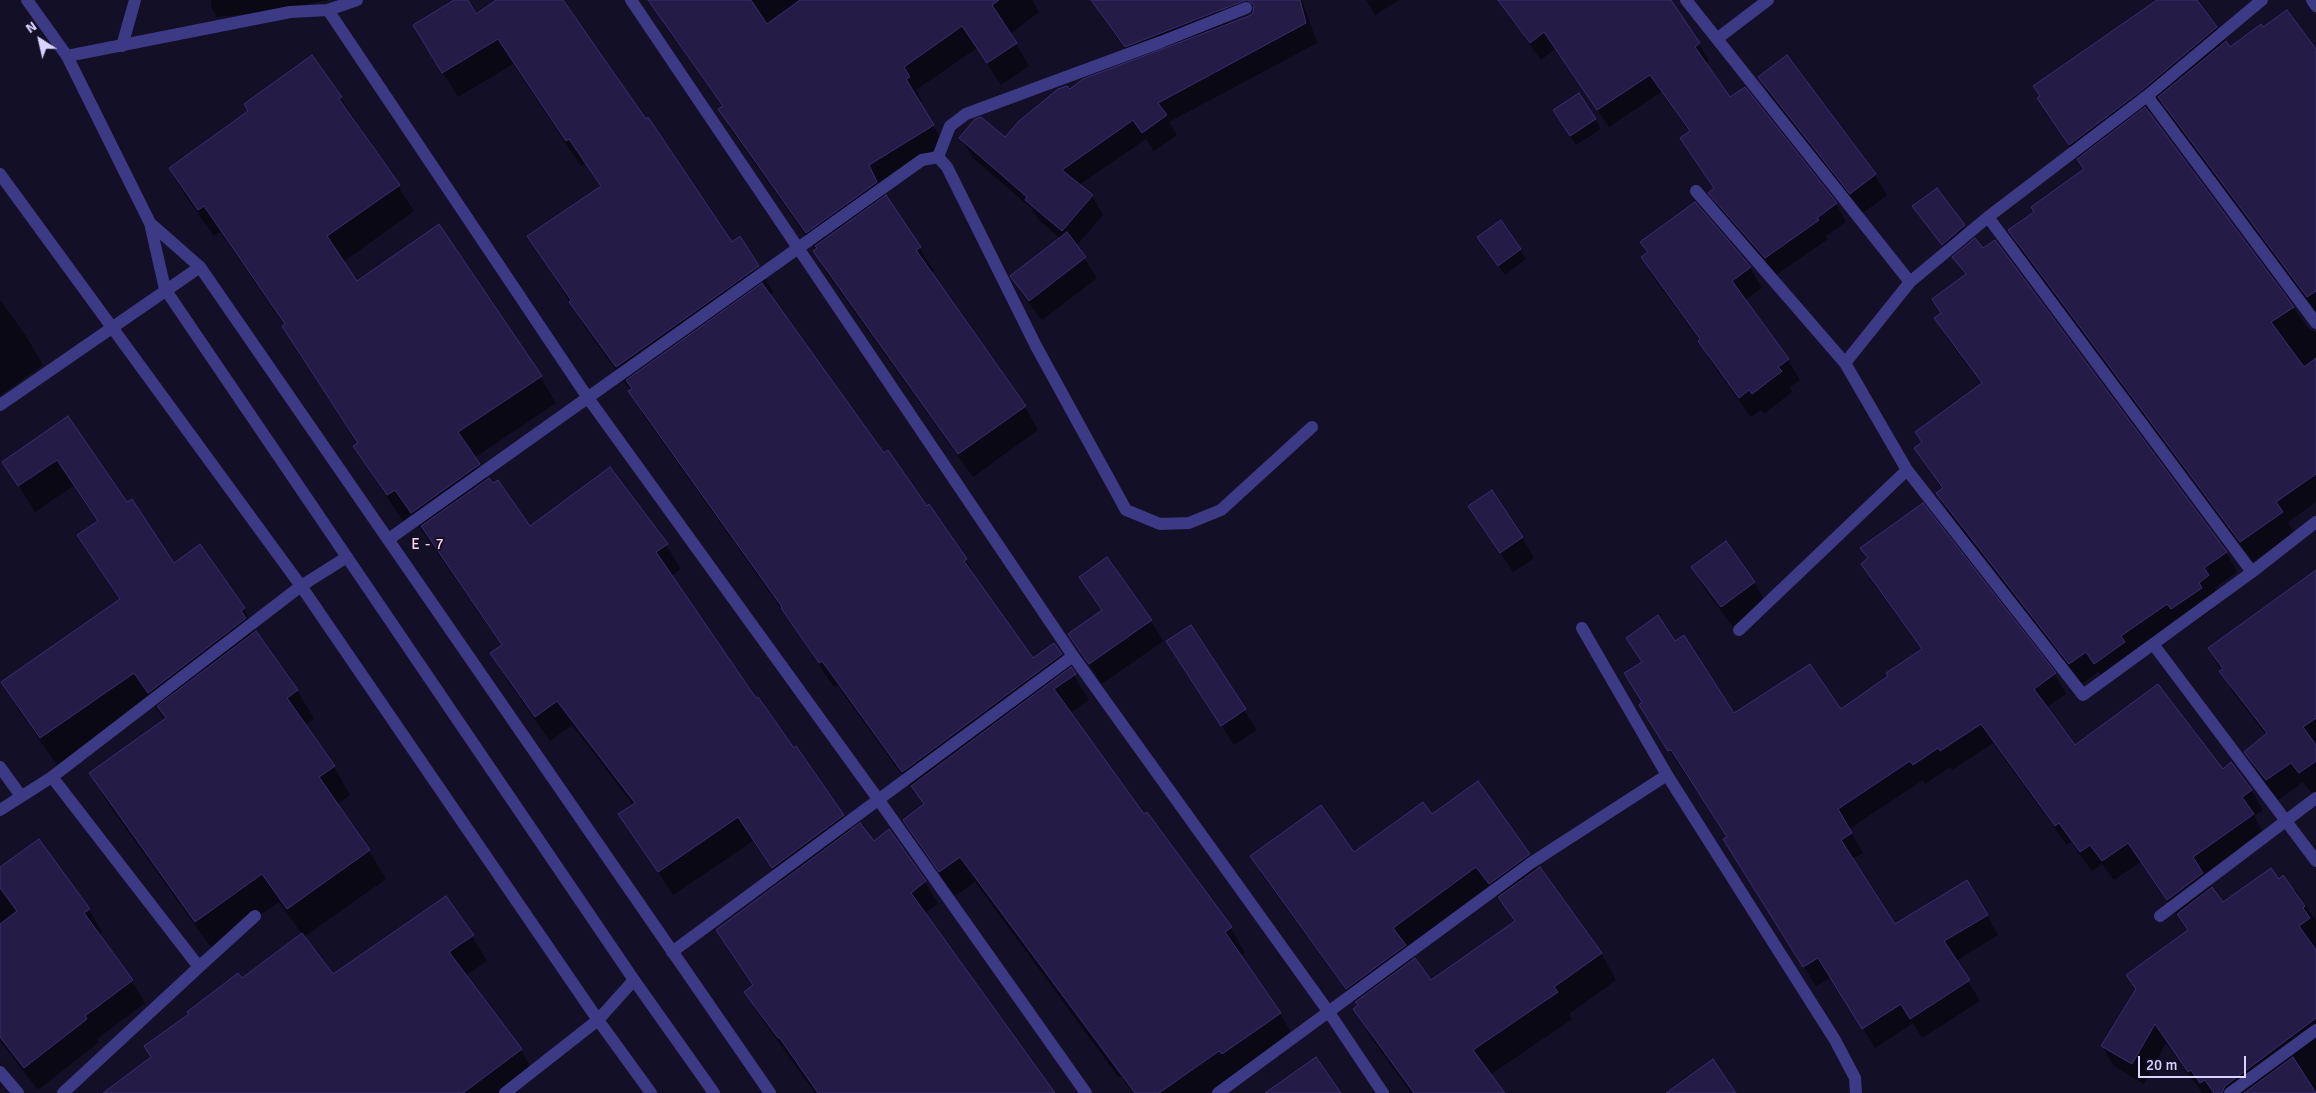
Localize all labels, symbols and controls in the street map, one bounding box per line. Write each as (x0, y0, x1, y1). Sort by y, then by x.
north arrow (15, 15, 65, 65)
text: N (22, 18, 40, 37)
district label: E - 7 (411, 536, 445, 554)
scale bar (2141, 1046, 2248, 1078)
text: 20 m (2146, 1056, 2177, 1074)

